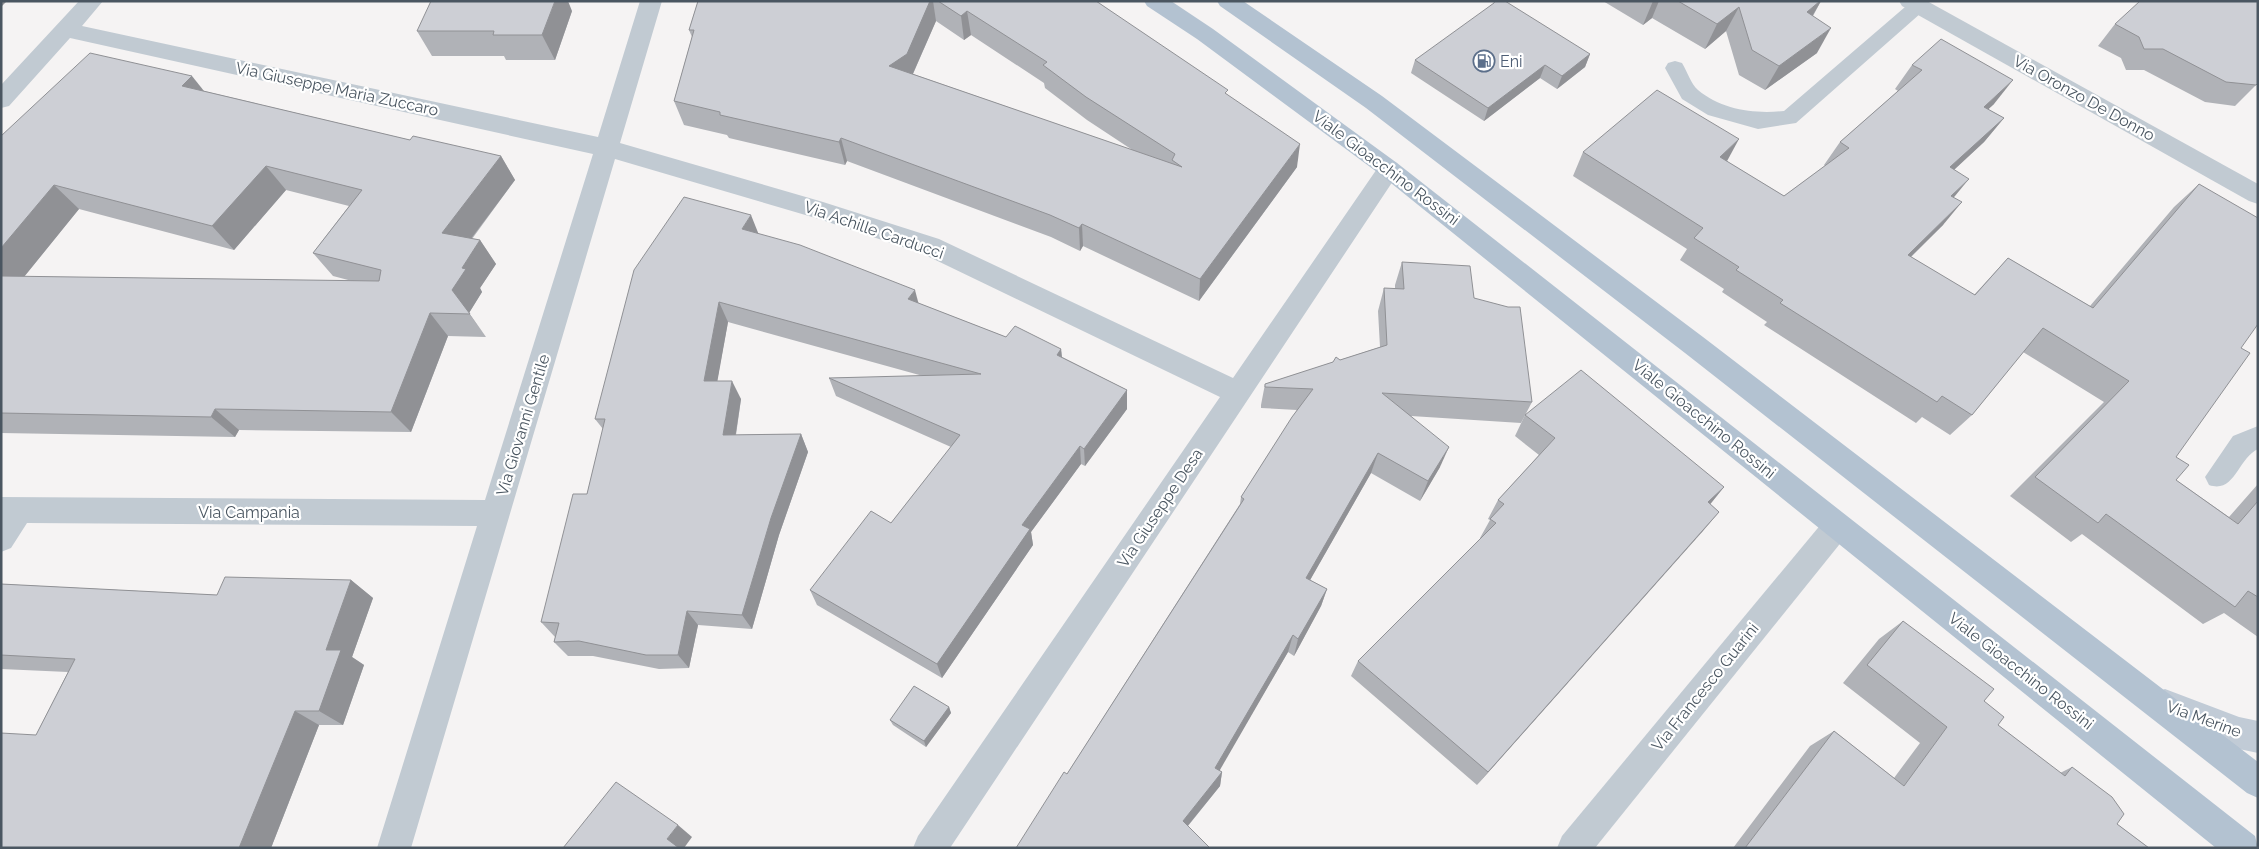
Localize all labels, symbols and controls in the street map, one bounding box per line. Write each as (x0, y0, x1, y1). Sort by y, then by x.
fuel station icon: Eni (1472, 49, 1496, 73)
street label: Via Oronzo De Donno (2010, 51, 2158, 145)
place label: Eni (1500, 52, 1522, 71)
street label: Via Giuseppe Maria Zuccaro (234, 58, 440, 120)
street label: Viale Gioacchino Rossini (1309, 107, 1463, 229)
street label: Via Achille Carducci (802, 197, 946, 263)
street label: Via Giovanni Gentile (492, 352, 554, 498)
street label: Viale Gioacchino Rossini (1629, 355, 1779, 483)
street label: Via Giuseppe Desa (1113, 445, 1207, 571)
street label: Via Campania (198, 503, 300, 522)
street label: Viale Gioacchino Rossini (1945, 608, 2097, 734)
street label: Via Francesco Guarini (1647, 619, 1763, 755)
street label: Via Merine (2164, 697, 2244, 741)

